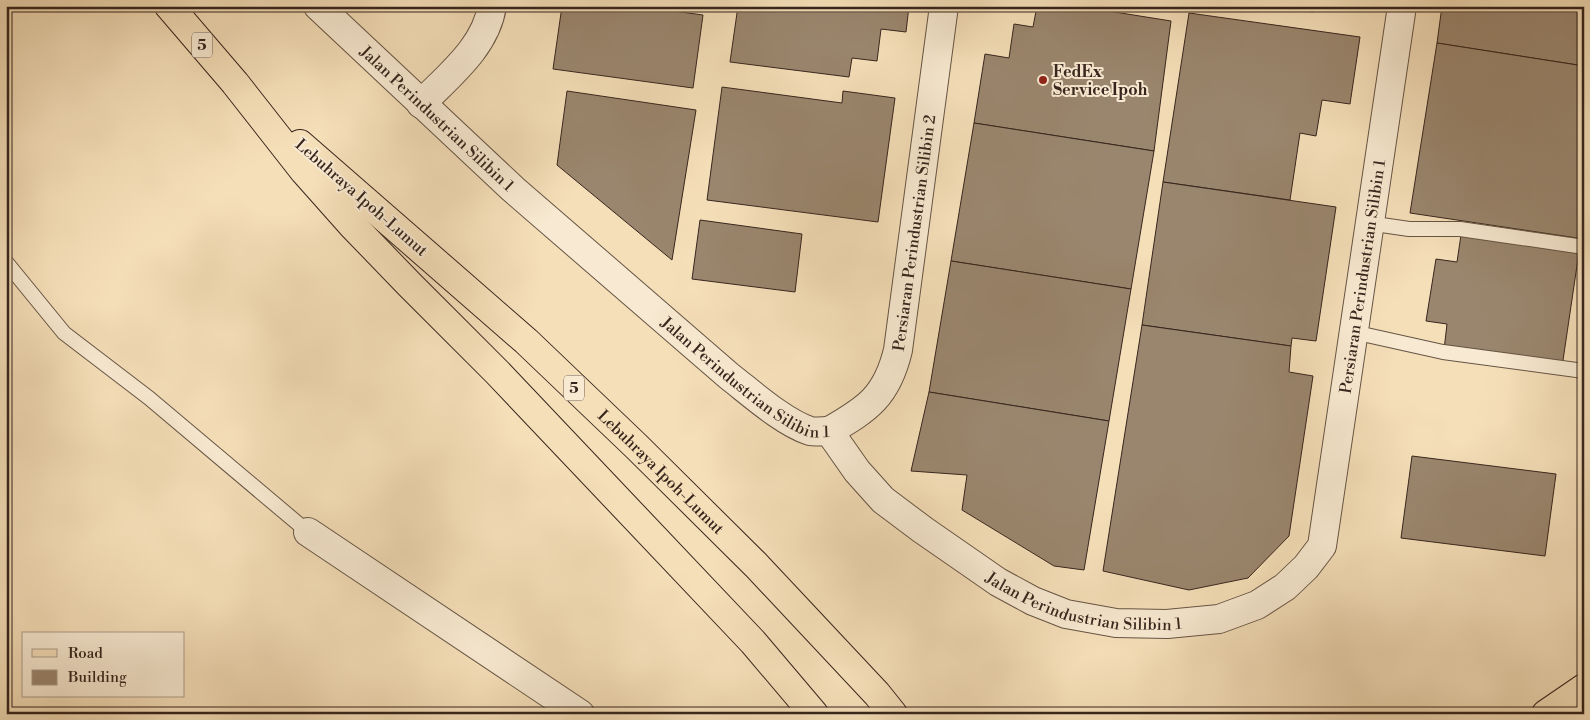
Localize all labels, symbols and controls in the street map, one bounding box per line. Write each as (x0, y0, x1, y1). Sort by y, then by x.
road number: 5 (192, 32, 212, 58)
street label: Jalan Perindustrian Silibin 1 (355, 41, 518, 196)
place label: FedEx Service Ipoh (1053, 62, 1148, 100)
marker: FedEx Service Ipoh (1037, 74, 1049, 86)
street label: Persiaran Perindustrian Silibin 2 (889, 113, 940, 353)
street label: Lebuhraya Ipoh-Lumut (291, 135, 432, 261)
street label: Persiaran Perindustrian Silibin 1 (1336, 158, 1390, 395)
street label: Jalan Perindustrian Silibin 1 (656, 312, 830, 443)
road number: 5 (564, 376, 584, 400)
street label: Lebuhraya Ipoh-Lumut (593, 406, 728, 539)
street label: Jalan Perindustrian Silibin 1 (981, 567, 1183, 635)
legend (22, 632, 185, 698)
text: Road (68, 644, 103, 663)
text: Building (67, 668, 127, 687)

